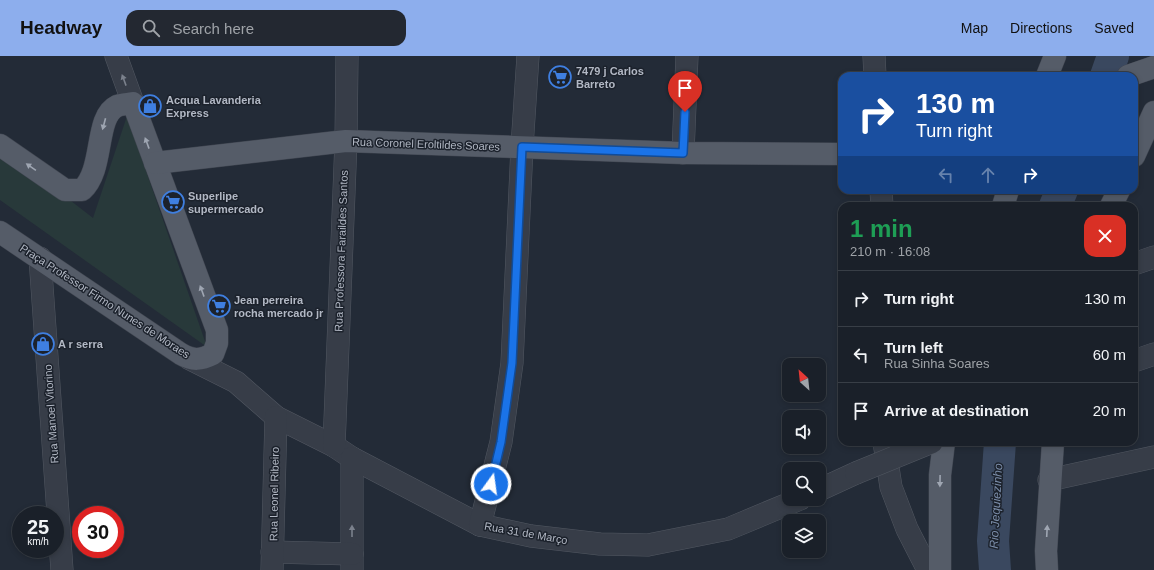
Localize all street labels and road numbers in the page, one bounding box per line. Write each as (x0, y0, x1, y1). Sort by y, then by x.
street label: Rua Coronel Eroltildes Soares (352, 135, 501, 153)
street label: Rua Professora Faraildes Santos (332, 169, 350, 332)
street label: Praça Professor Firmo Nunes de Moraes (18, 242, 193, 361)
street label: Rua Manoel Vitorino (42, 364, 60, 464)
street label: Rua Leonel Ribeiro (267, 447, 281, 541)
street label: Rua 31 de Março (483, 520, 569, 546)

